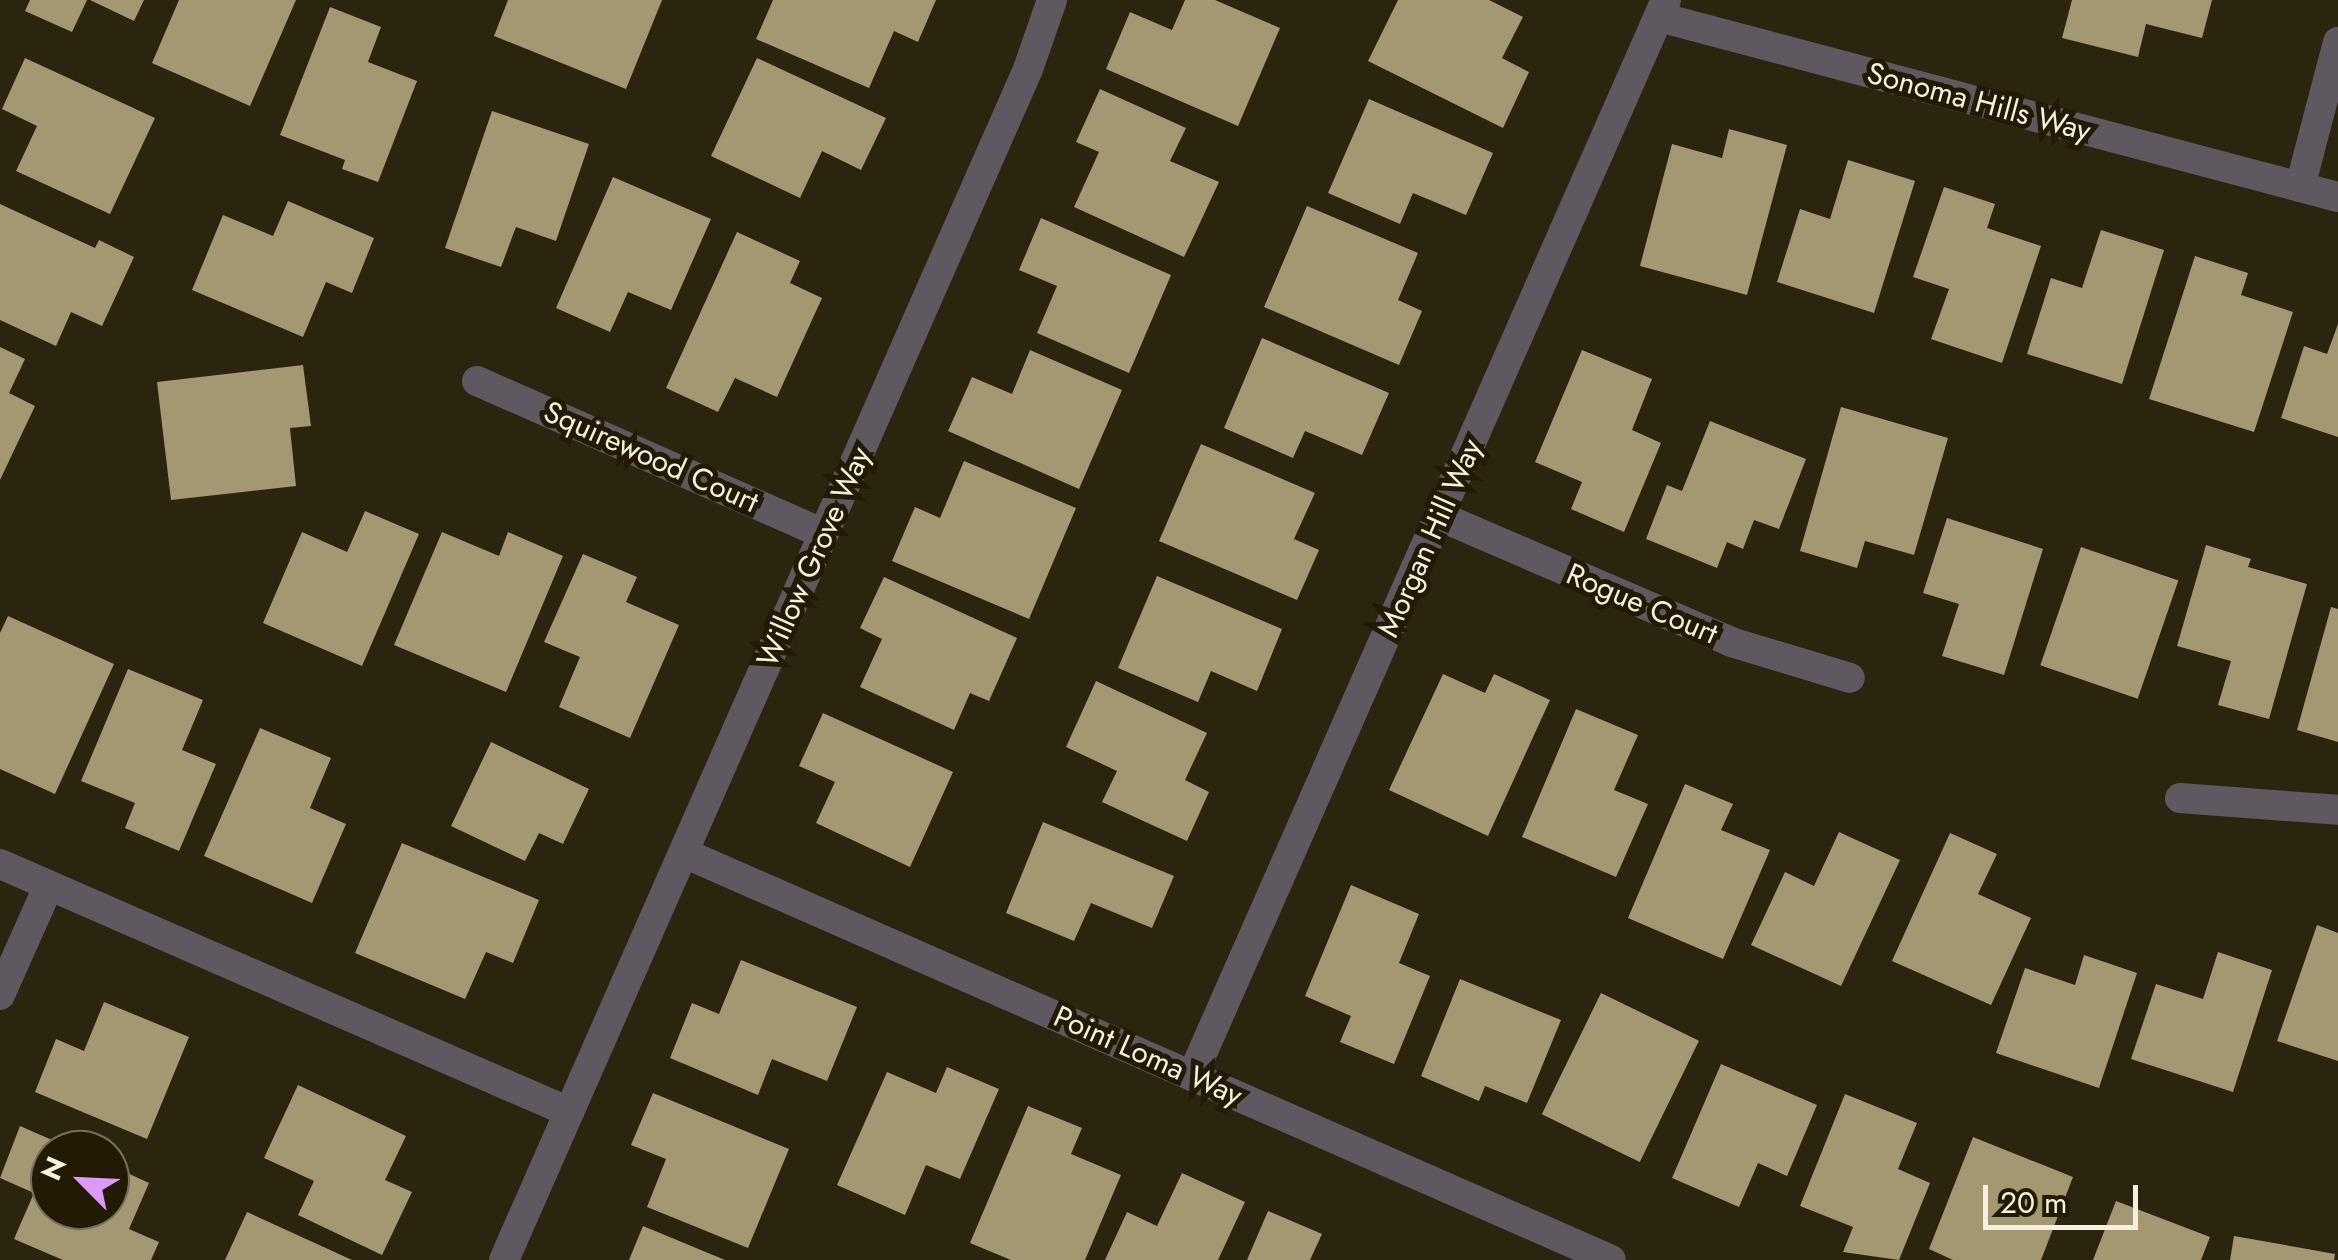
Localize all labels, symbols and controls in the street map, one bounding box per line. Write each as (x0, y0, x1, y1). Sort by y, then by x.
street label: Sonoma Hills Way (1863, 55, 2095, 149)
street label: Squirewood Court (538, 394, 764, 520)
street label: Morgan Hill Way (1370, 433, 1490, 643)
street label: Willow Grove Way (749, 441, 879, 673)
street label: Rogue Court (1561, 556, 1723, 652)
street label: Point Loma Way (1048, 998, 1248, 1114)
north arrow (30, 1130, 130, 1230)
text: N (31, 1150, 77, 1187)
scale bar (1988, 1165, 2143, 1227)
text: 20 m (2000, 1181, 2067, 1224)

